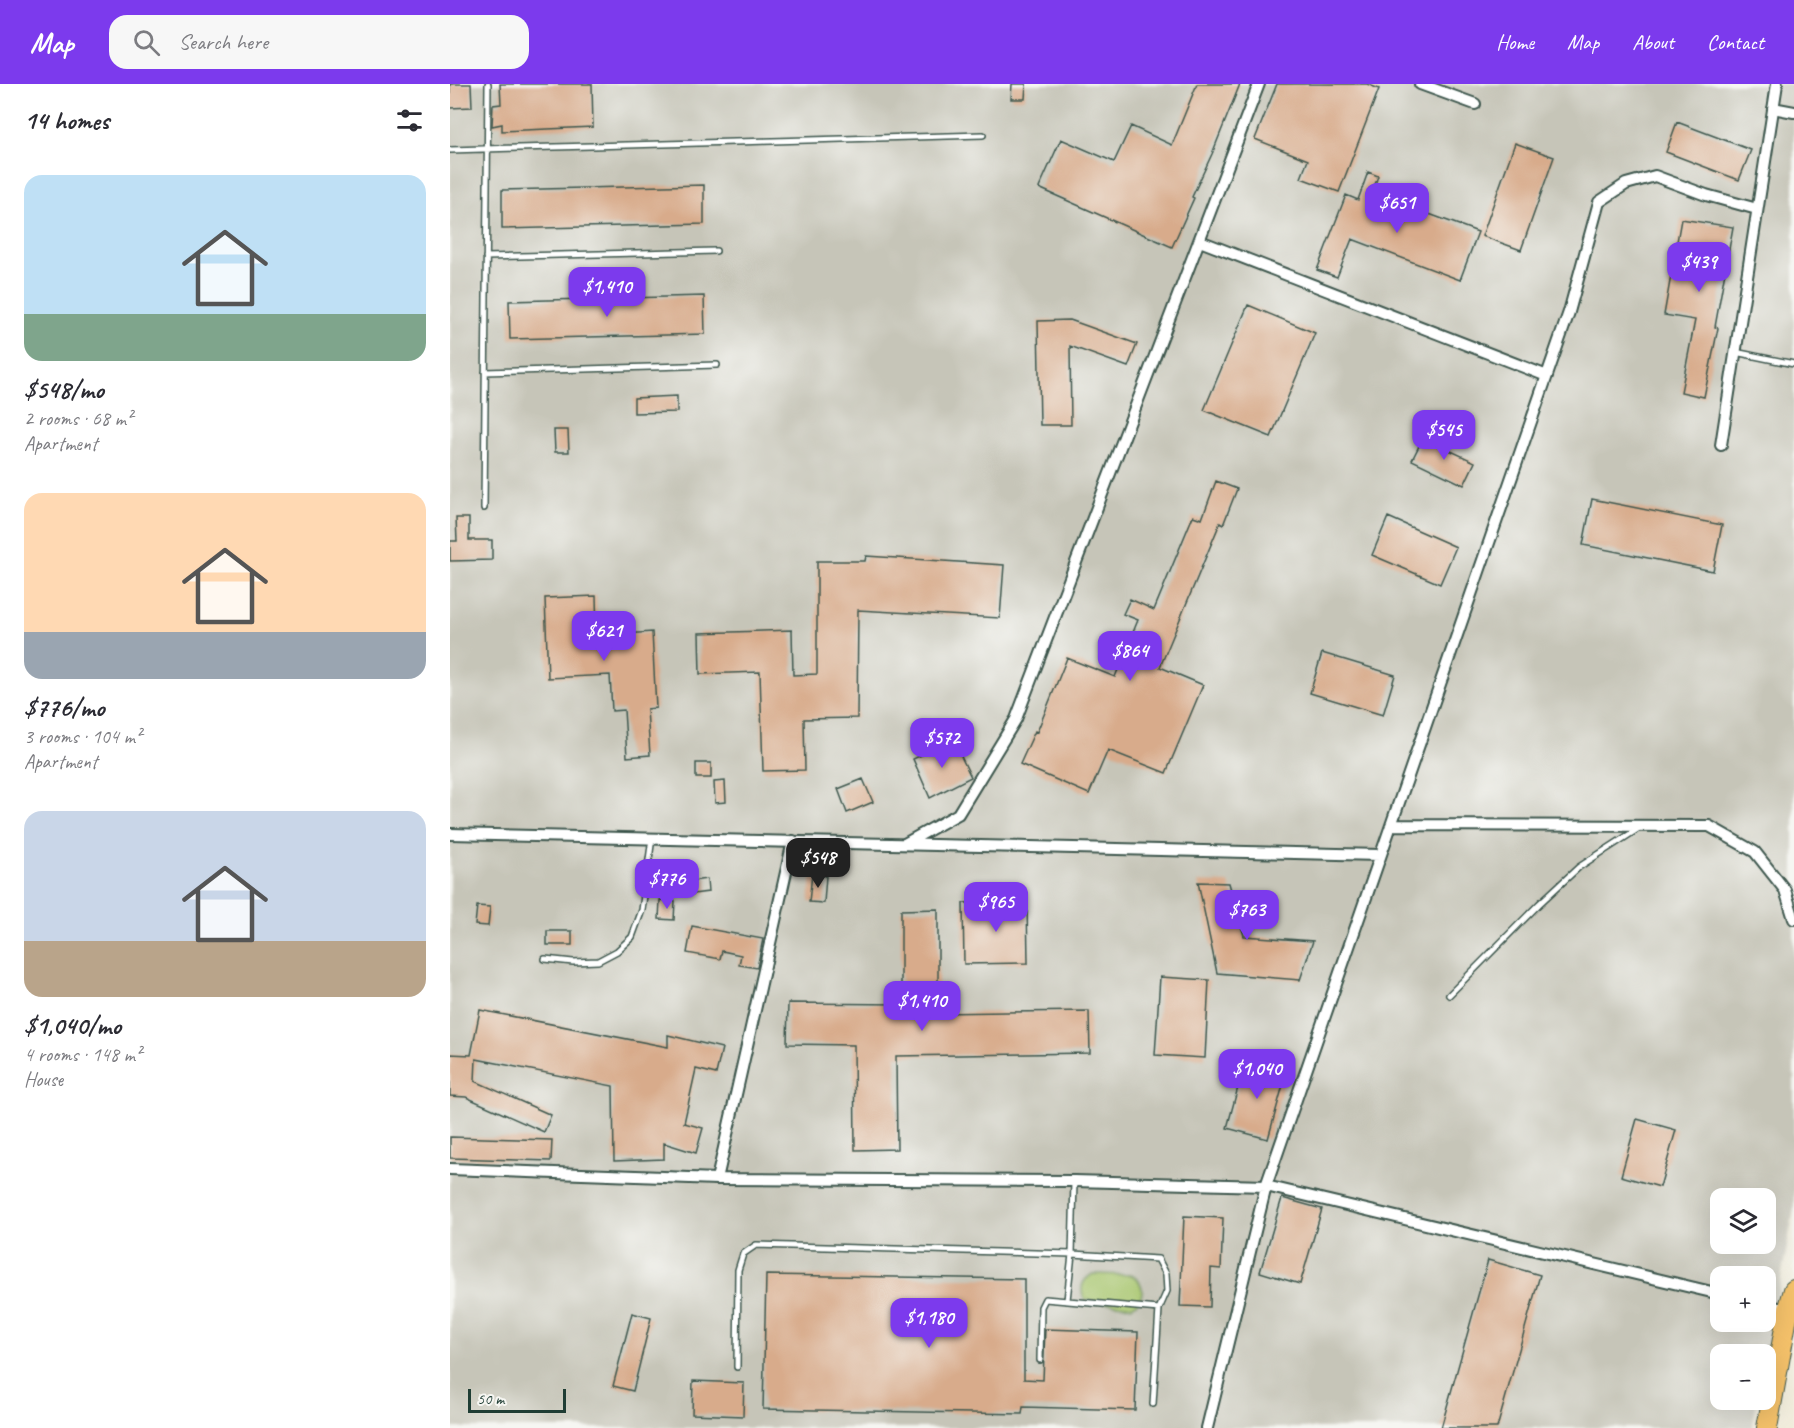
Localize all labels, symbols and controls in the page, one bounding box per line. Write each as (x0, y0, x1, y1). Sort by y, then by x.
search box (109, 15, 529, 69)
text: Map (30, 25, 73, 60)
icon: search (130, 26, 163, 59)
text: Search here (178, 28, 268, 56)
text: Home (1496, 29, 1534, 55)
text: Map (1567, 29, 1599, 55)
text: About (1632, 29, 1674, 55)
text: Contact (1707, 29, 1764, 55)
text: 14 homes (24, 104, 109, 137)
icon: filters (393, 104, 426, 137)
pin: $651 (1361, 183, 1433, 234)
text: $651 (1379, 190, 1415, 215)
icon: home (171, 214, 279, 322)
pin: $439 (1663, 242, 1735, 293)
text: $439 (1681, 249, 1717, 274)
pin: $1,410 (558, 267, 656, 318)
text: $1,410 (583, 274, 631, 299)
text: $548/mo (24, 373, 104, 406)
text: 2 rooms · 68 m² (24, 406, 132, 431)
pin: $545 (1408, 410, 1480, 461)
text: $545 (1426, 417, 1462, 442)
text: Apartment (24, 431, 97, 456)
icon: home (171, 532, 279, 640)
pin: $621 (568, 611, 640, 662)
text: $621 (586, 618, 622, 643)
pin: $864 (1094, 631, 1166, 682)
text: $864 (1112, 638, 1148, 663)
text: $776/mo (24, 691, 104, 724)
pin: $572 (906, 718, 978, 769)
text: 3 rooms · 104 m² (24, 724, 141, 749)
text: $572 (924, 725, 960, 750)
text: Apartment (24, 749, 97, 774)
pin: $548 (782, 838, 854, 889)
text: $548 (800, 845, 836, 870)
icon: home (171, 850, 279, 958)
pin: $776 (631, 859, 703, 910)
text: $776 (649, 866, 685, 891)
pin: $965 (960, 882, 1032, 933)
text: $965 (978, 889, 1014, 914)
pin: $763 (1211, 890, 1283, 941)
text: $763 (1229, 897, 1265, 922)
pin: $1,410 (873, 981, 971, 1032)
text: $1,410 (898, 988, 946, 1013)
text: $1,040/mo (24, 1009, 121, 1042)
text: 4 rooms · 148 m² (24, 1042, 141, 1067)
pin: $1,040 (1208, 1049, 1306, 1100)
text: $1,040 (1233, 1056, 1281, 1081)
text: House (24, 1067, 63, 1092)
map controls (1710, 1188, 1776, 1410)
button: layers (1710, 1188, 1776, 1254)
button: + (1710, 1266, 1776, 1332)
pin: $1,180 (880, 1298, 978, 1349)
text: $1,180 (905, 1305, 953, 1330)
button: − (1710, 1344, 1776, 1410)
scale bar (468, 1386, 566, 1414)
text: 50 m (477, 1389, 504, 1409)

